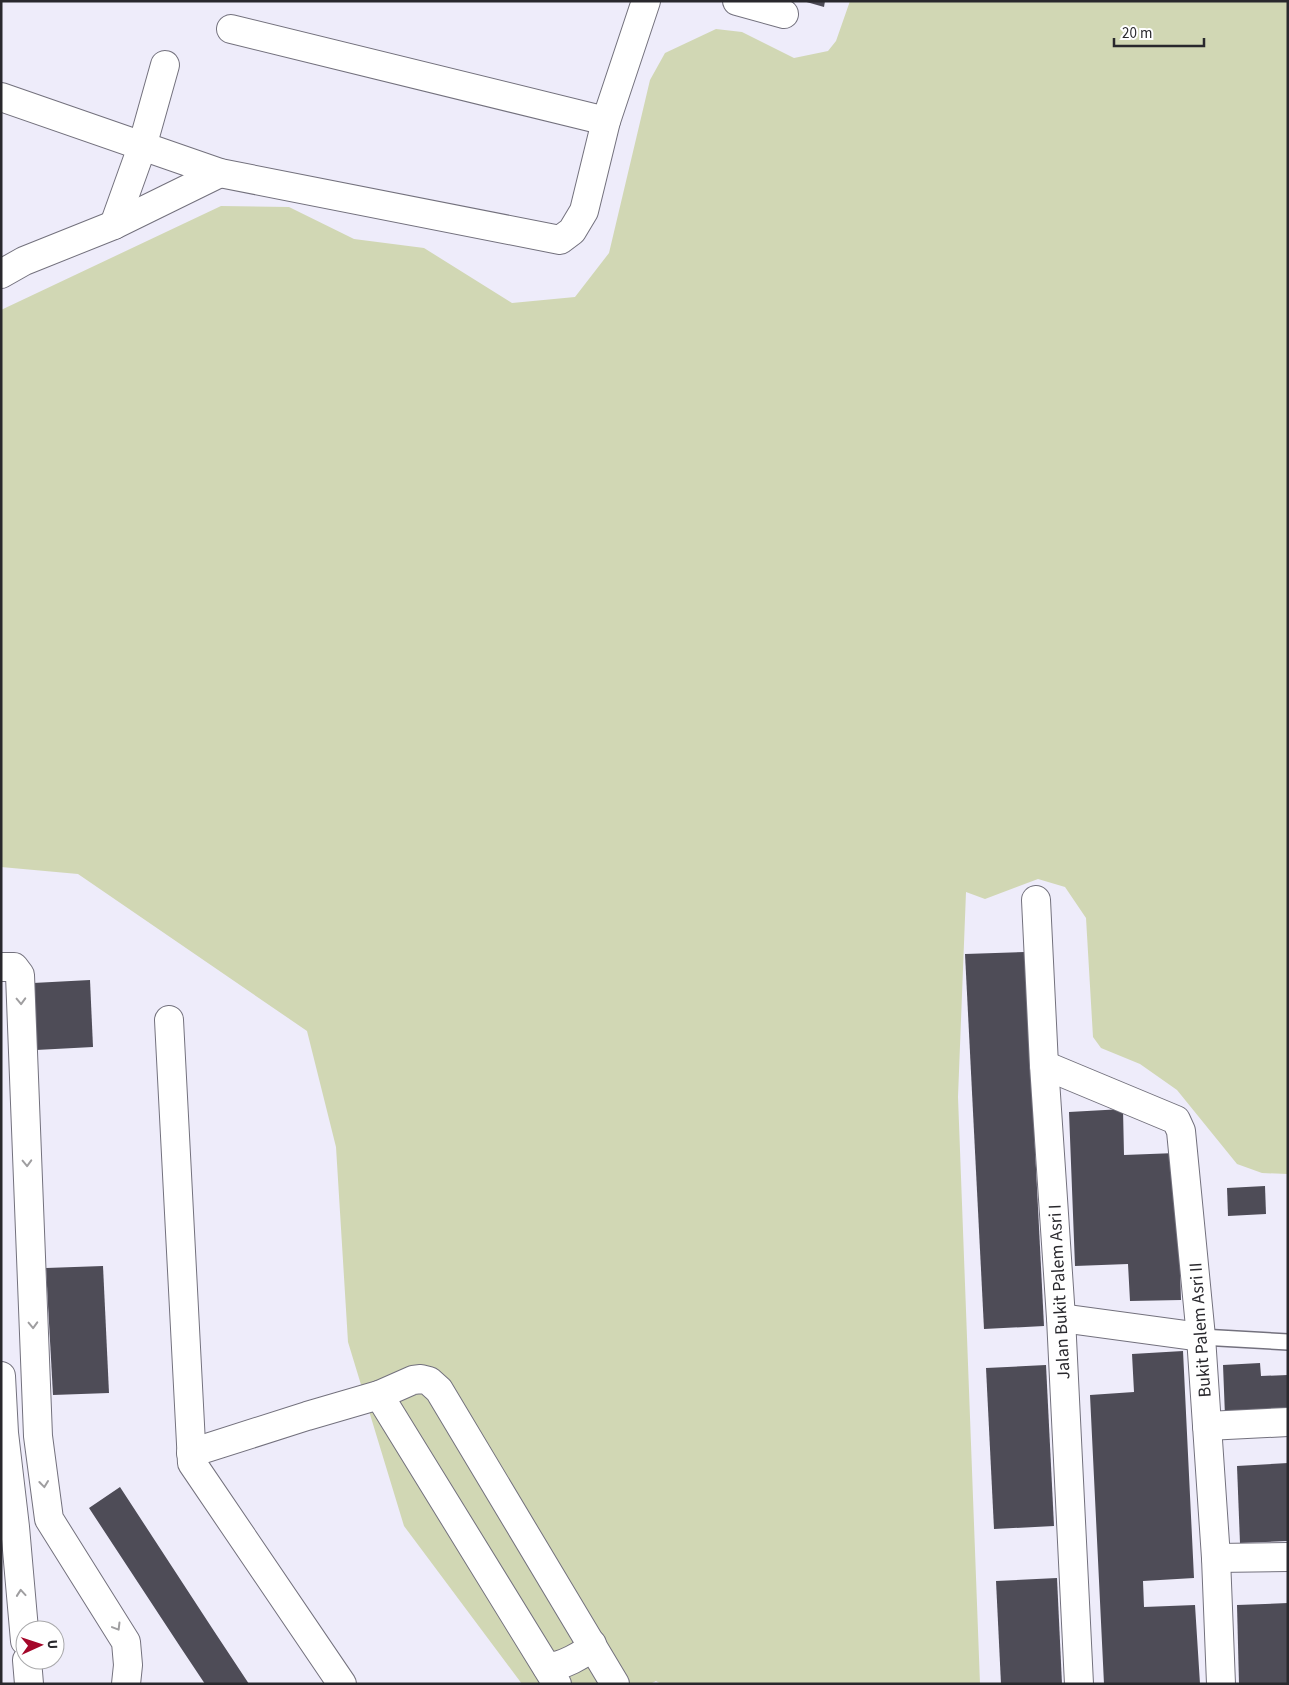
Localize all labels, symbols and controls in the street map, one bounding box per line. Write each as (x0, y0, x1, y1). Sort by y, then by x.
scale bar (1114, 15, 1204, 47)
text: 20 m (1122, 23, 1152, 44)
one-way arrow (15, 997, 26, 1005)
one-way arrow (22, 1160, 32, 1167)
street label: Jalan Bukit Palem Asri I (1042, 1204, 1077, 1380)
street label: Bukit Palem Asri II (1183, 1262, 1218, 1398)
one-way arrow (28, 1322, 39, 1330)
one-way arrow (38, 1480, 49, 1488)
one-way arrow (16, 1588, 27, 1596)
north arrow (15, 1620, 65, 1670)
one-way arrow (110, 1621, 120, 1630)
text: U (42, 1639, 62, 1650)

